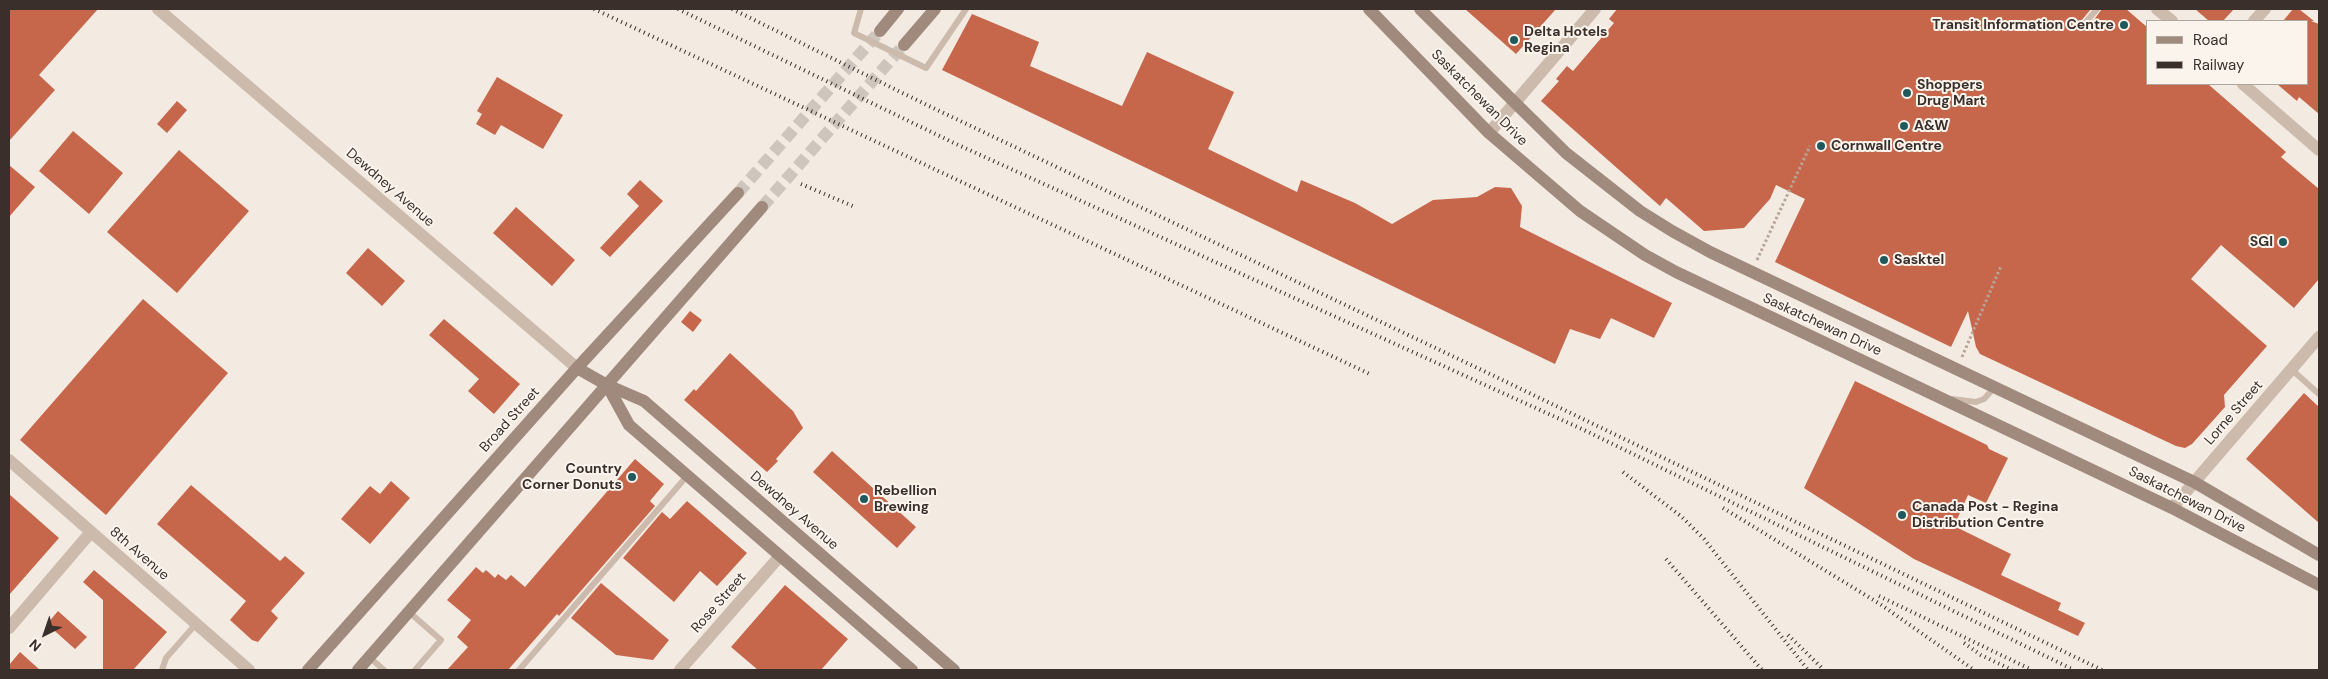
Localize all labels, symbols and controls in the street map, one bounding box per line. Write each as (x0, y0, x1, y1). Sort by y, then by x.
place label: Transit Information Centre (1932, 17, 2114, 33)
marker: Transit Information Centre (2118, 19, 2130, 31)
legend (2146, 20, 2308, 85)
place label: Delta Hotels Regina (1524, 24, 1607, 56)
text: Road (2193, 30, 2228, 50)
marker: Delta Hotels Regina (1508, 34, 1520, 46)
street label: Saskatchewan Drive (1427, 46, 1531, 150)
text: Railway (2193, 55, 2244, 75)
place label: Shoppers Drug Mart (1917, 77, 1985, 110)
marker: Shoppers Drug Mart (1901, 87, 1913, 99)
place label: A&W (1914, 118, 1949, 134)
marker: A&W (1898, 120, 1910, 132)
place label: Cornwall Centre (1831, 138, 1942, 154)
marker: Cornwall Centre (1815, 140, 1827, 152)
street label: Dewdney Avenue (342, 145, 438, 231)
place label: SGI (2250, 234, 2273, 250)
marker: SGI (2277, 236, 2289, 248)
place label: Sasktel (1894, 252, 1944, 268)
marker: Sasktel (1878, 254, 1890, 266)
street label: Saskatchewan Drive (1760, 290, 1884, 360)
street label: Lorne Street (2201, 377, 2267, 449)
street label: Broad Street (477, 384, 543, 456)
place label: Country Corner Donuts (522, 461, 622, 494)
street label: Saskatchewan Drive (2126, 463, 2248, 537)
street label: Dewdney Avenue (746, 468, 842, 554)
marker: Country Corner Donuts (626, 471, 638, 483)
place label: Rebellion Brewing (874, 483, 937, 516)
marker: Rebellion Brewing (858, 493, 870, 505)
place label: Canada Post - Regina Distribution Centre (1912, 499, 2058, 532)
marker: Canada Post - Regina Distribution Centre (1896, 509, 1908, 521)
street label: 8th Avenue (106, 524, 172, 584)
street label: Rose Street (688, 569, 750, 637)
north arrow (20, 609, 70, 659)
text: N (25, 635, 45, 655)

